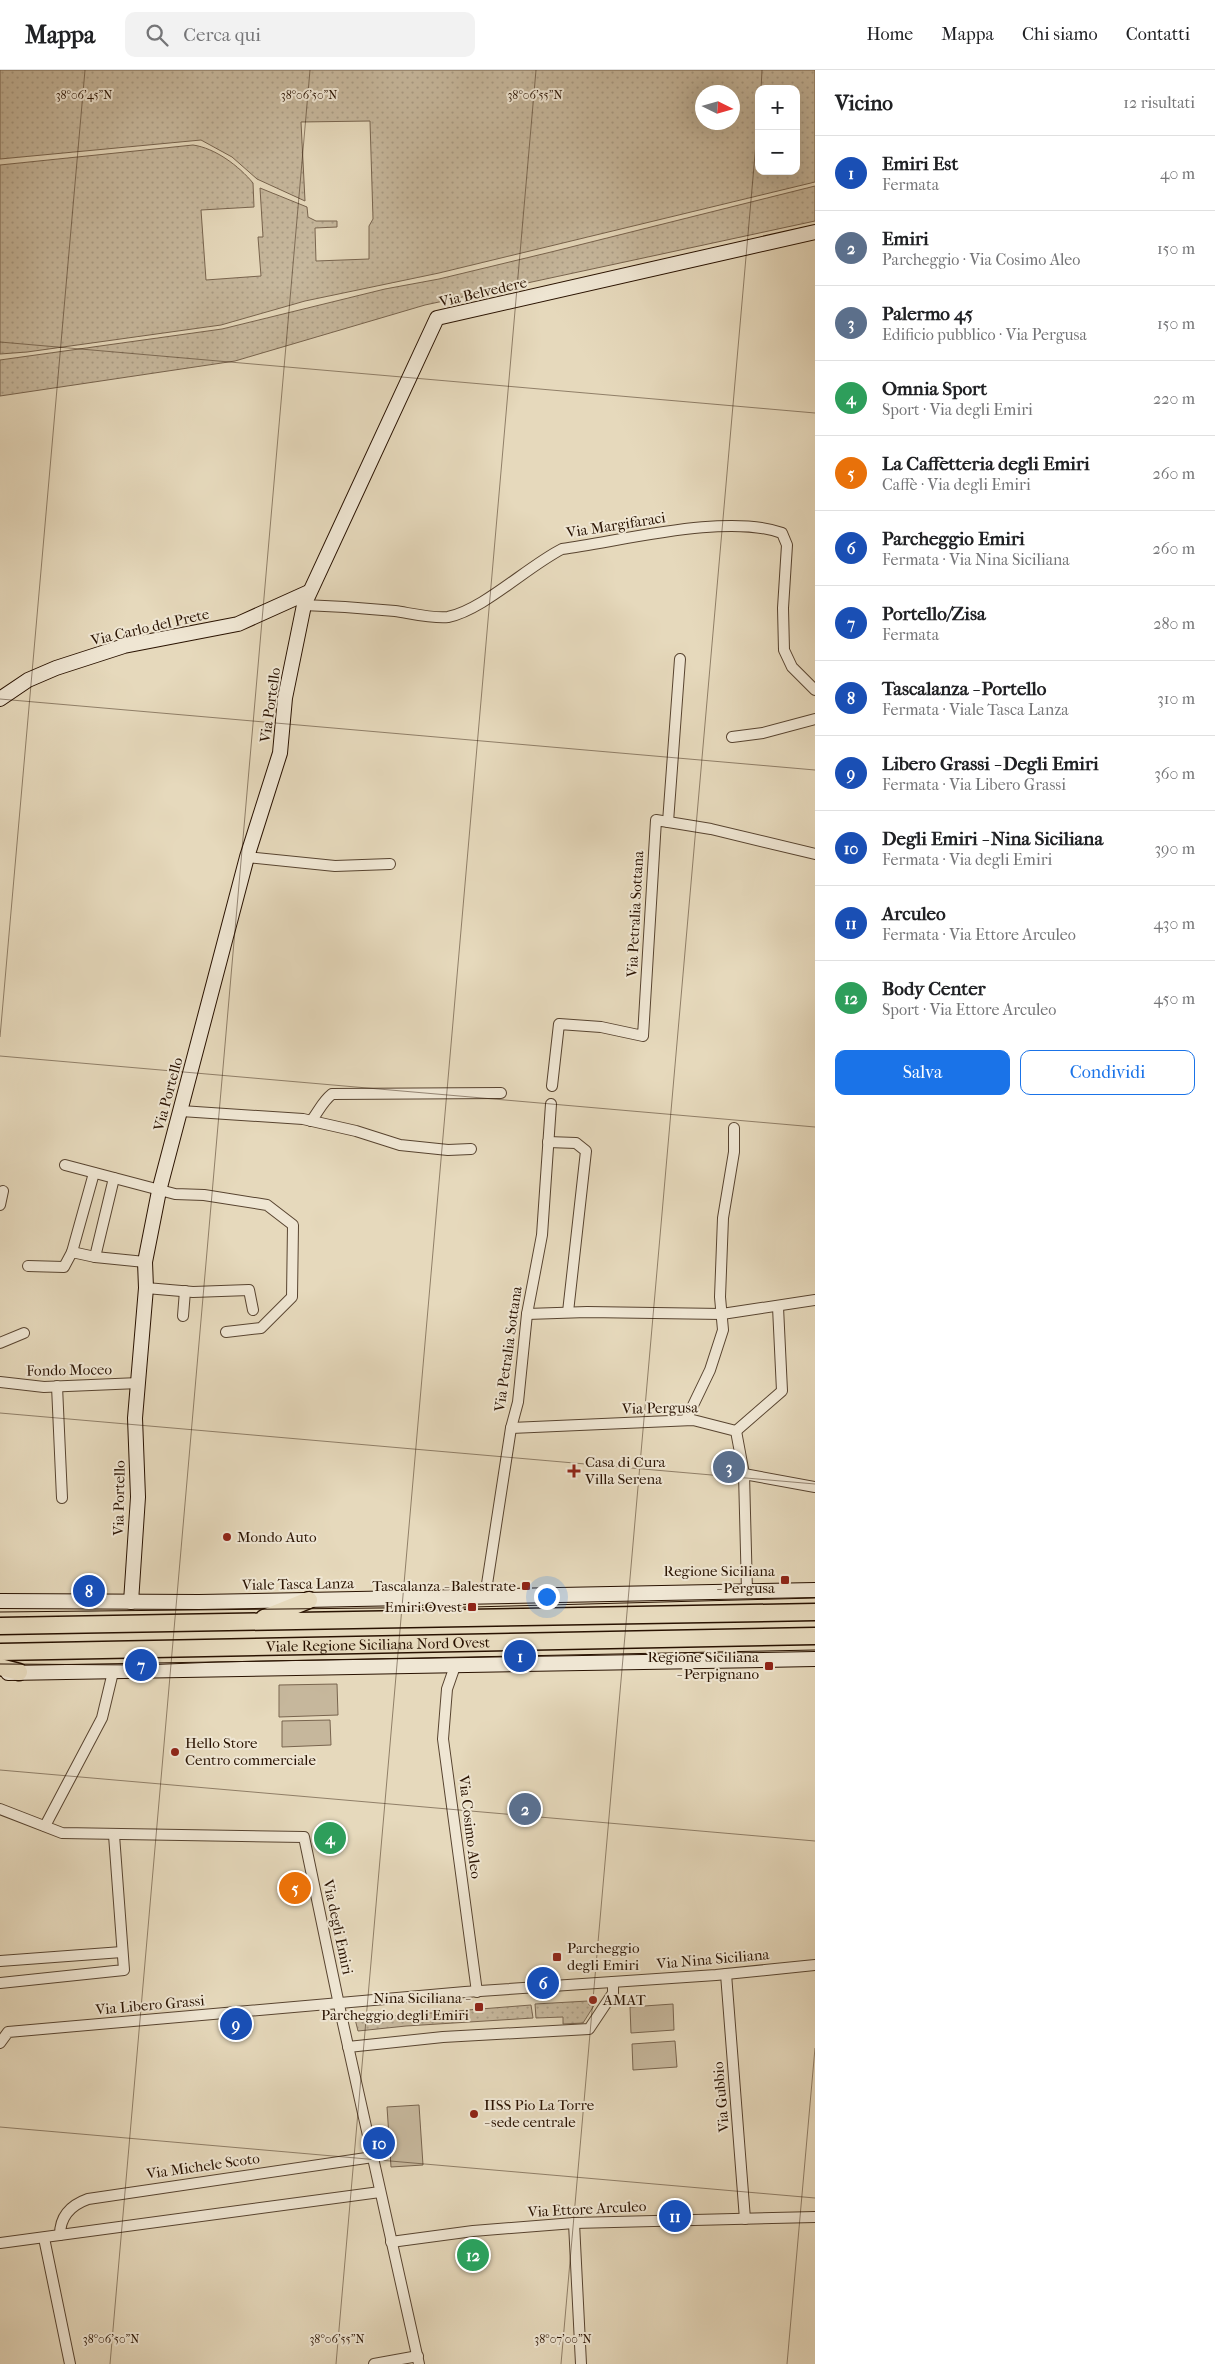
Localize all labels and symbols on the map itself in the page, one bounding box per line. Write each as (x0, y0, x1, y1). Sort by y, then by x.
north arrow (695, 85, 740, 130)
text: 38°06'45"N (56, 88, 112, 102)
text: 38°06'50"N (281, 88, 337, 102)
text: 38°06'55"N (507, 88, 563, 102)
street label: Via Belvedere (436, 273, 529, 311)
street label: Via Margifaraci (564, 508, 667, 542)
street label: Via Carlo del Prete (88, 605, 211, 650)
street label: Via Portello (256, 666, 284, 745)
street label: Via Petralia Sottana (623, 849, 647, 979)
street label: Via Portello (149, 1055, 187, 1134)
street label: Via Petralia Sottana (490, 1284, 526, 1414)
street label: Fondo Moceo (26, 1360, 112, 1380)
street label: Via Pergusa (621, 1398, 699, 1418)
pin: 3 (713, 1448, 745, 1486)
place label: Casa di Cura Villa Serena (584, 1453, 667, 1488)
street label: Via Portello (109, 1460, 129, 1537)
marker: Casa di Cura Villa Serena (567, 1464, 581, 1478)
place label: Mondo Auto (237, 1528, 317, 1546)
marker: Mondo Auto (221, 1531, 233, 1543)
place label: Regione Siciliana - Pergusa (663, 1562, 776, 1597)
pin: 8 (73, 1572, 105, 1610)
street label: Viale Tasca Lanza (241, 1574, 355, 1594)
marker: Regione Siciliana - Pergusa (779, 1574, 791, 1586)
place label: Tascalanza - Balestrate (372, 1577, 517, 1595)
marker: Tascalanza - Balestrate (520, 1580, 532, 1592)
your location (534, 1584, 560, 1610)
place label: Emiri Ovest (385, 1598, 463, 1616)
marker: Emiri Ovest (466, 1601, 478, 1613)
street label: Viale Regione Siciliana Nord Ovest (265, 1633, 491, 1656)
pin: 1 (504, 1637, 536, 1675)
pin: 7 (125, 1646, 157, 1684)
place label: Regione Siciliana - Perpignano (647, 1648, 760, 1683)
marker: Regione Siciliana - Perpignano (763, 1660, 775, 1672)
place label: Hello Store Centro commerciale (185, 1734, 316, 1769)
marker: Hello Store Centro commerciale (169, 1746, 181, 1758)
street label: Via Cosimo Aleo (455, 1773, 485, 1880)
pin: 2 (509, 1790, 541, 1828)
pin: 4 (314, 1819, 346, 1857)
pin: 5 (279, 1869, 311, 1907)
street label: Via degli Emiri (319, 1877, 357, 1977)
place label: Parcheggio degli Emiri (567, 1939, 640, 1974)
street label: Via Nina Siciliana (655, 1945, 771, 1973)
marker: Parcheggio degli Emiri (551, 1951, 563, 1963)
pin: 6 (527, 1964, 559, 2002)
place label: Nina Siciliana - Parcheggio degli Emiri (321, 1989, 471, 2024)
street label: Via Libero Grassi (94, 1991, 206, 2019)
place label: AMAT (602, 1991, 647, 2009)
marker: AMAT (587, 1994, 599, 2006)
marker: Nina Siciliana - Parcheggio degli Emiri (473, 2001, 485, 2013)
pin: 9 (220, 2005, 252, 2043)
street label: Via Gubbio (709, 2061, 733, 2134)
place label: IISS Pio La Torre - sede centrale (484, 2096, 595, 2131)
marker: IISS Pio La Torre - sede centrale (468, 2108, 480, 2120)
pin: 10 (363, 2124, 395, 2162)
street label: Via Michele Scoto (144, 2149, 261, 2183)
street label: Via Ettore Arculeo (526, 2197, 647, 2221)
pin: 11 (659, 2197, 691, 2235)
pin: 12 (457, 2236, 489, 2274)
text: 38°06'50"N (83, 2332, 139, 2346)
text: 38°06'55"N (309, 2332, 365, 2346)
text: 38°07'00"N (534, 2332, 592, 2346)

